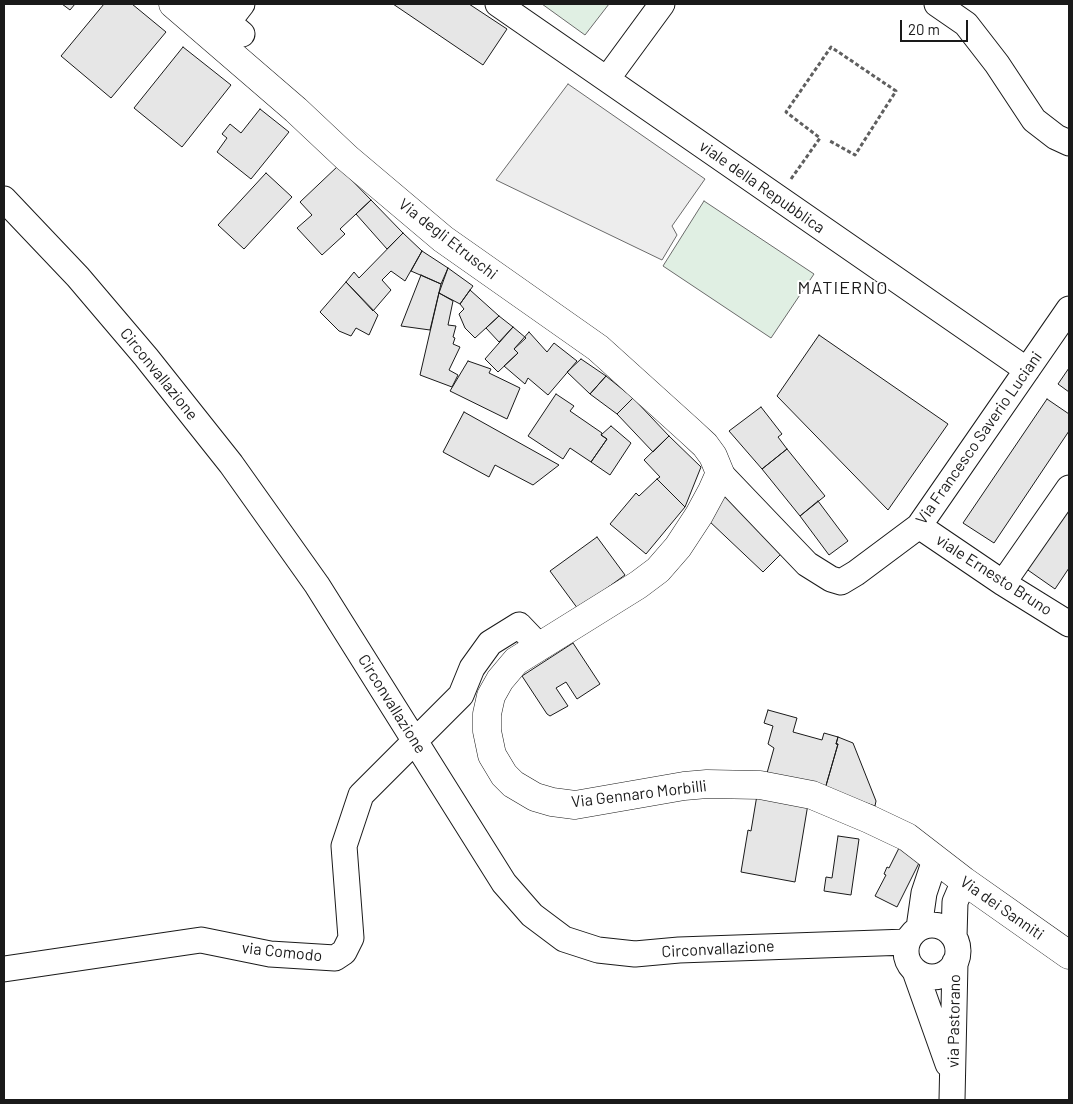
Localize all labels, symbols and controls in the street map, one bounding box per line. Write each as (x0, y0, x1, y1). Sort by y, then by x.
scale bar (903, 10, 970, 42)
text: 20 m (908, 20, 940, 38)
street label: viale della Repubblica (696, 137, 828, 237)
street label: Via degli Etruschi (395, 194, 501, 284)
district label: MATIERNO (797, 277, 889, 299)
street label: Circonvallazione (116, 324, 202, 424)
street label: Via Francesco Saverio Luciani (912, 348, 1046, 528)
street label: viale Ernesto Bruno (932, 530, 1056, 620)
street label: Circonvallazione (354, 651, 430, 757)
street label: Via Gennaro Morbilli (570, 776, 708, 812)
street label: Via dei Sanniti (956, 872, 1048, 944)
street label: Circonvallazione (661, 936, 775, 962)
street label: via Comodo (241, 938, 323, 966)
street label: via Pastorano (944, 974, 964, 1068)

